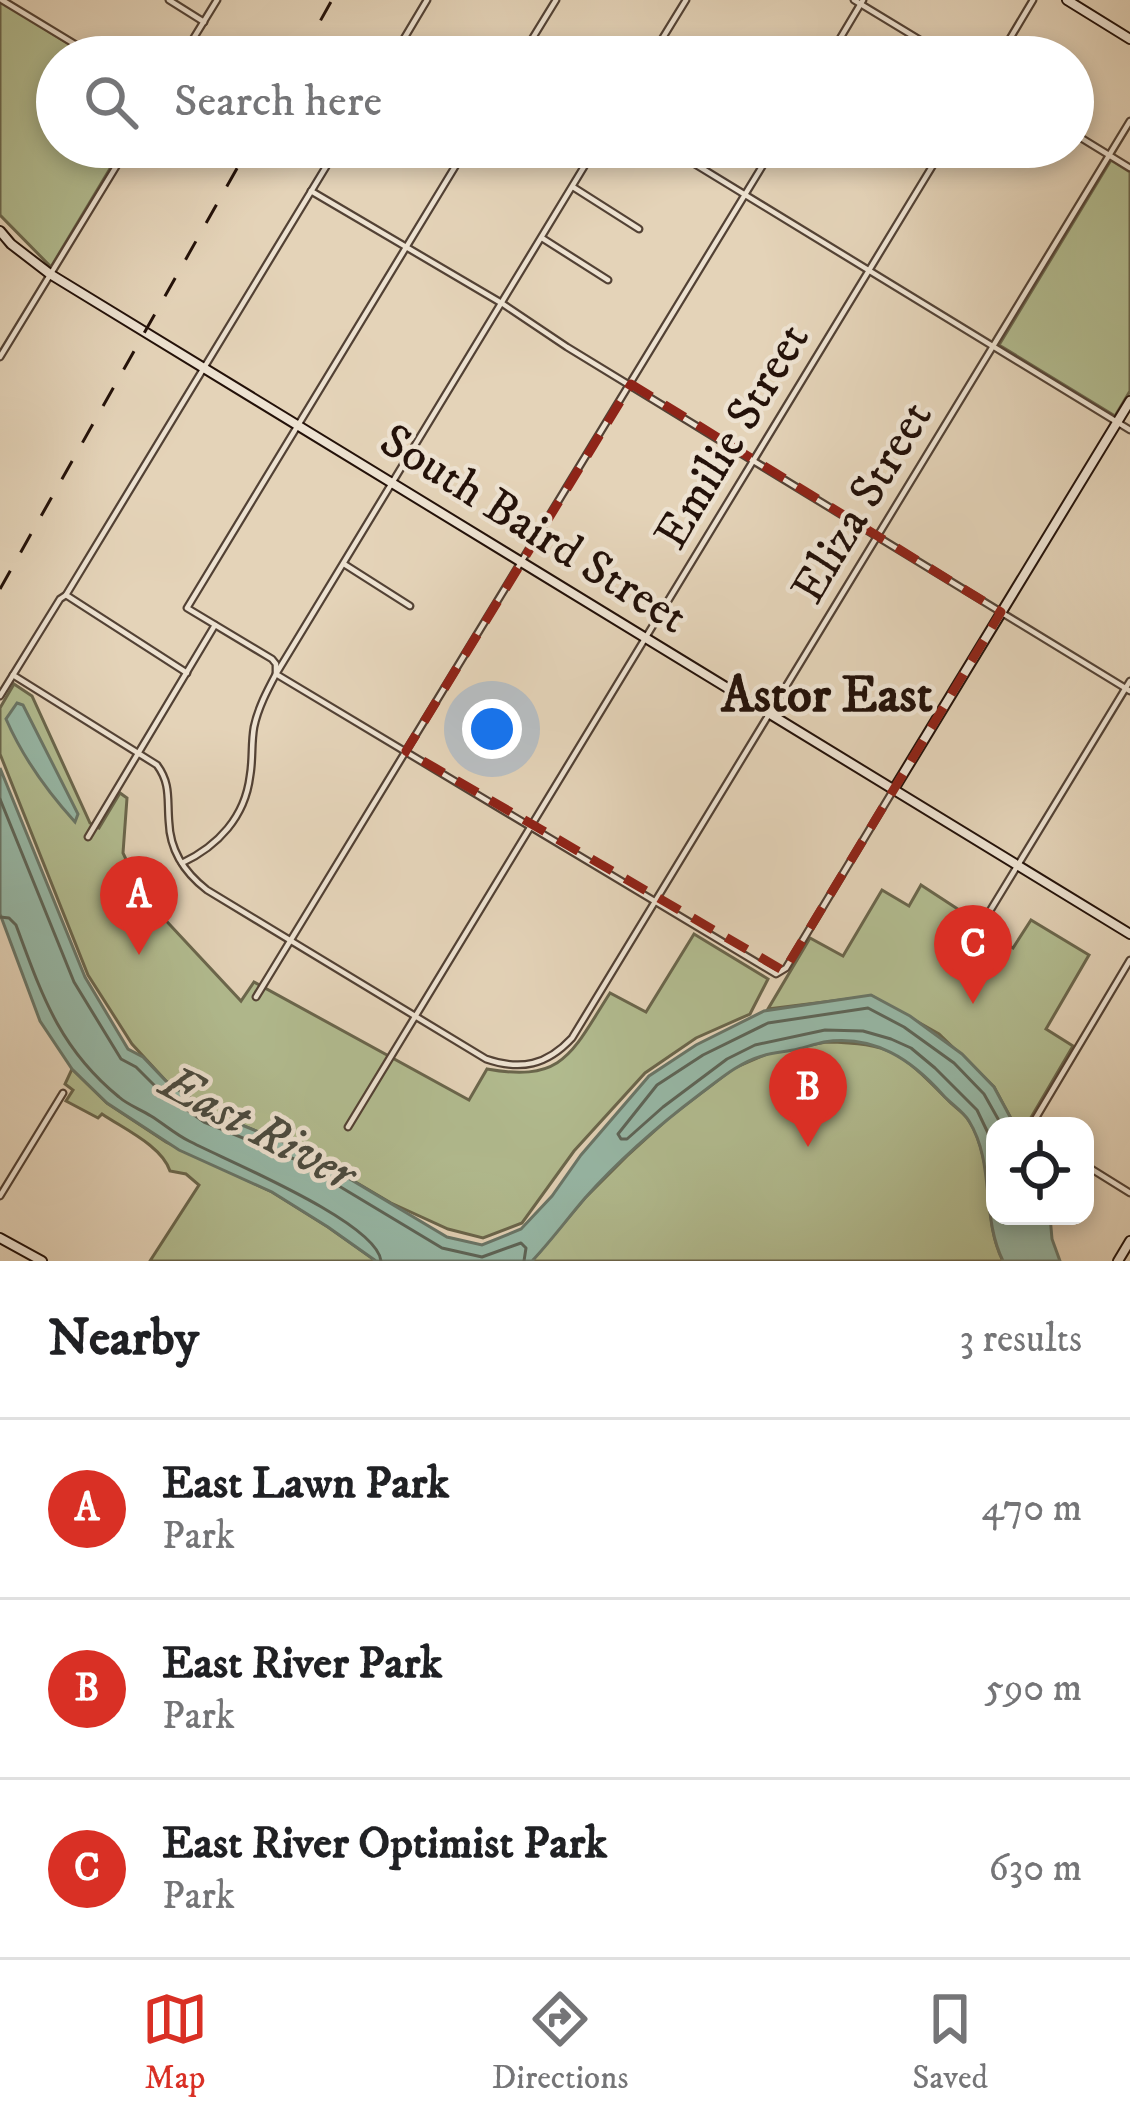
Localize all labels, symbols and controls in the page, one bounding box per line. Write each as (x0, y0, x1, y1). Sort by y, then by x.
search box (36, 36, 1094, 168)
icon: search (78, 69, 144, 135)
text: Search here (174, 74, 382, 130)
street label: Emilie Street (642, 313, 823, 560)
street label: Eliza Street (779, 390, 946, 615)
street label: South Baird Street (369, 411, 698, 648)
district label: Astor East (720, 664, 933, 728)
your location (462, 699, 522, 759)
pin: A (100, 856, 178, 955)
pin: C (934, 905, 1012, 1004)
pin: B (769, 1048, 847, 1147)
water label: East River (147, 1049, 369, 1208)
map controls (986, 1117, 1094, 1225)
button: locate (986, 1117, 1094, 1225)
text: Nearby (48, 1307, 199, 1371)
text: 3 results (959, 1315, 1082, 1364)
text: East Lawn Park (162, 1456, 449, 1512)
text: A (75, 1484, 99, 1533)
text: 470 m (982, 1484, 1082, 1533)
text: Park (162, 1512, 235, 1561)
text: East River Park (162, 1636, 442, 1692)
text: B (75, 1664, 99, 1713)
text: 590 m (985, 1664, 1082, 1713)
text: Park (162, 1692, 235, 1741)
text: East River Optimist Park (162, 1816, 607, 1872)
text: C (74, 1844, 100, 1893)
text: 630 m (988, 1844, 1082, 1893)
text: Park (162, 1872, 235, 1921)
tab: Map (142, 1986, 208, 2099)
tab: Directions (492, 1986, 628, 2099)
tab: Saved (912, 1986, 988, 2099)

